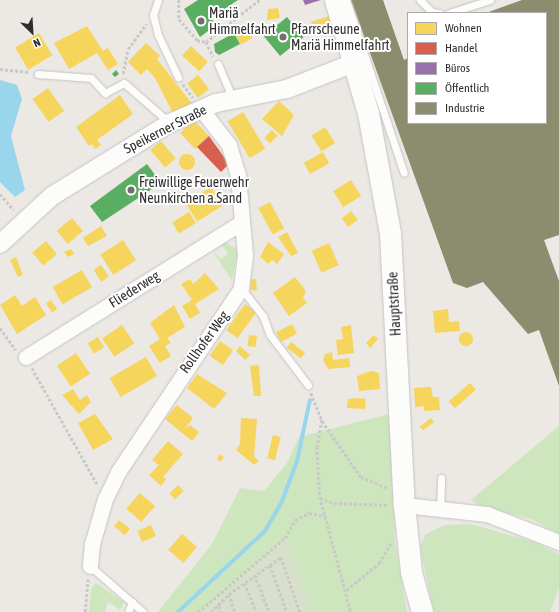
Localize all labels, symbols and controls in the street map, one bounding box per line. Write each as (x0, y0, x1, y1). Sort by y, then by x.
place label: Mariä Himmelfahrt (209, 5, 276, 38)
north arrow (12, 12, 52, 52)
legend (407, 12, 547, 124)
marker: Mariä Himmelfahrt (196, 16, 206, 26)
place label: Pfarrscheune Mariä Himmelfahrt (291, 21, 389, 54)
text: Wohnen (445, 21, 482, 35)
marker: Pfarrscheune Mariä Himmelfahrt (278, 32, 288, 42)
text: N (32, 36, 43, 50)
text: Handel (445, 41, 478, 55)
text: Büros (445, 61, 470, 75)
text: Öffentlich (445, 81, 489, 95)
street label: Speikerner Straße (121, 101, 209, 157)
text: Industrie (445, 101, 485, 115)
place label: Freiwillige Feuerwehr Neunkirchen a.Sand (139, 174, 249, 206)
marker: Freiwillige Feuerwehr Neunkirchen a.Sand (126, 185, 136, 195)
street label: Fliederweg (106, 267, 162, 311)
street label: Hauptstraße (384, 271, 404, 337)
street label: Rollhofer Weg (176, 308, 232, 376)

